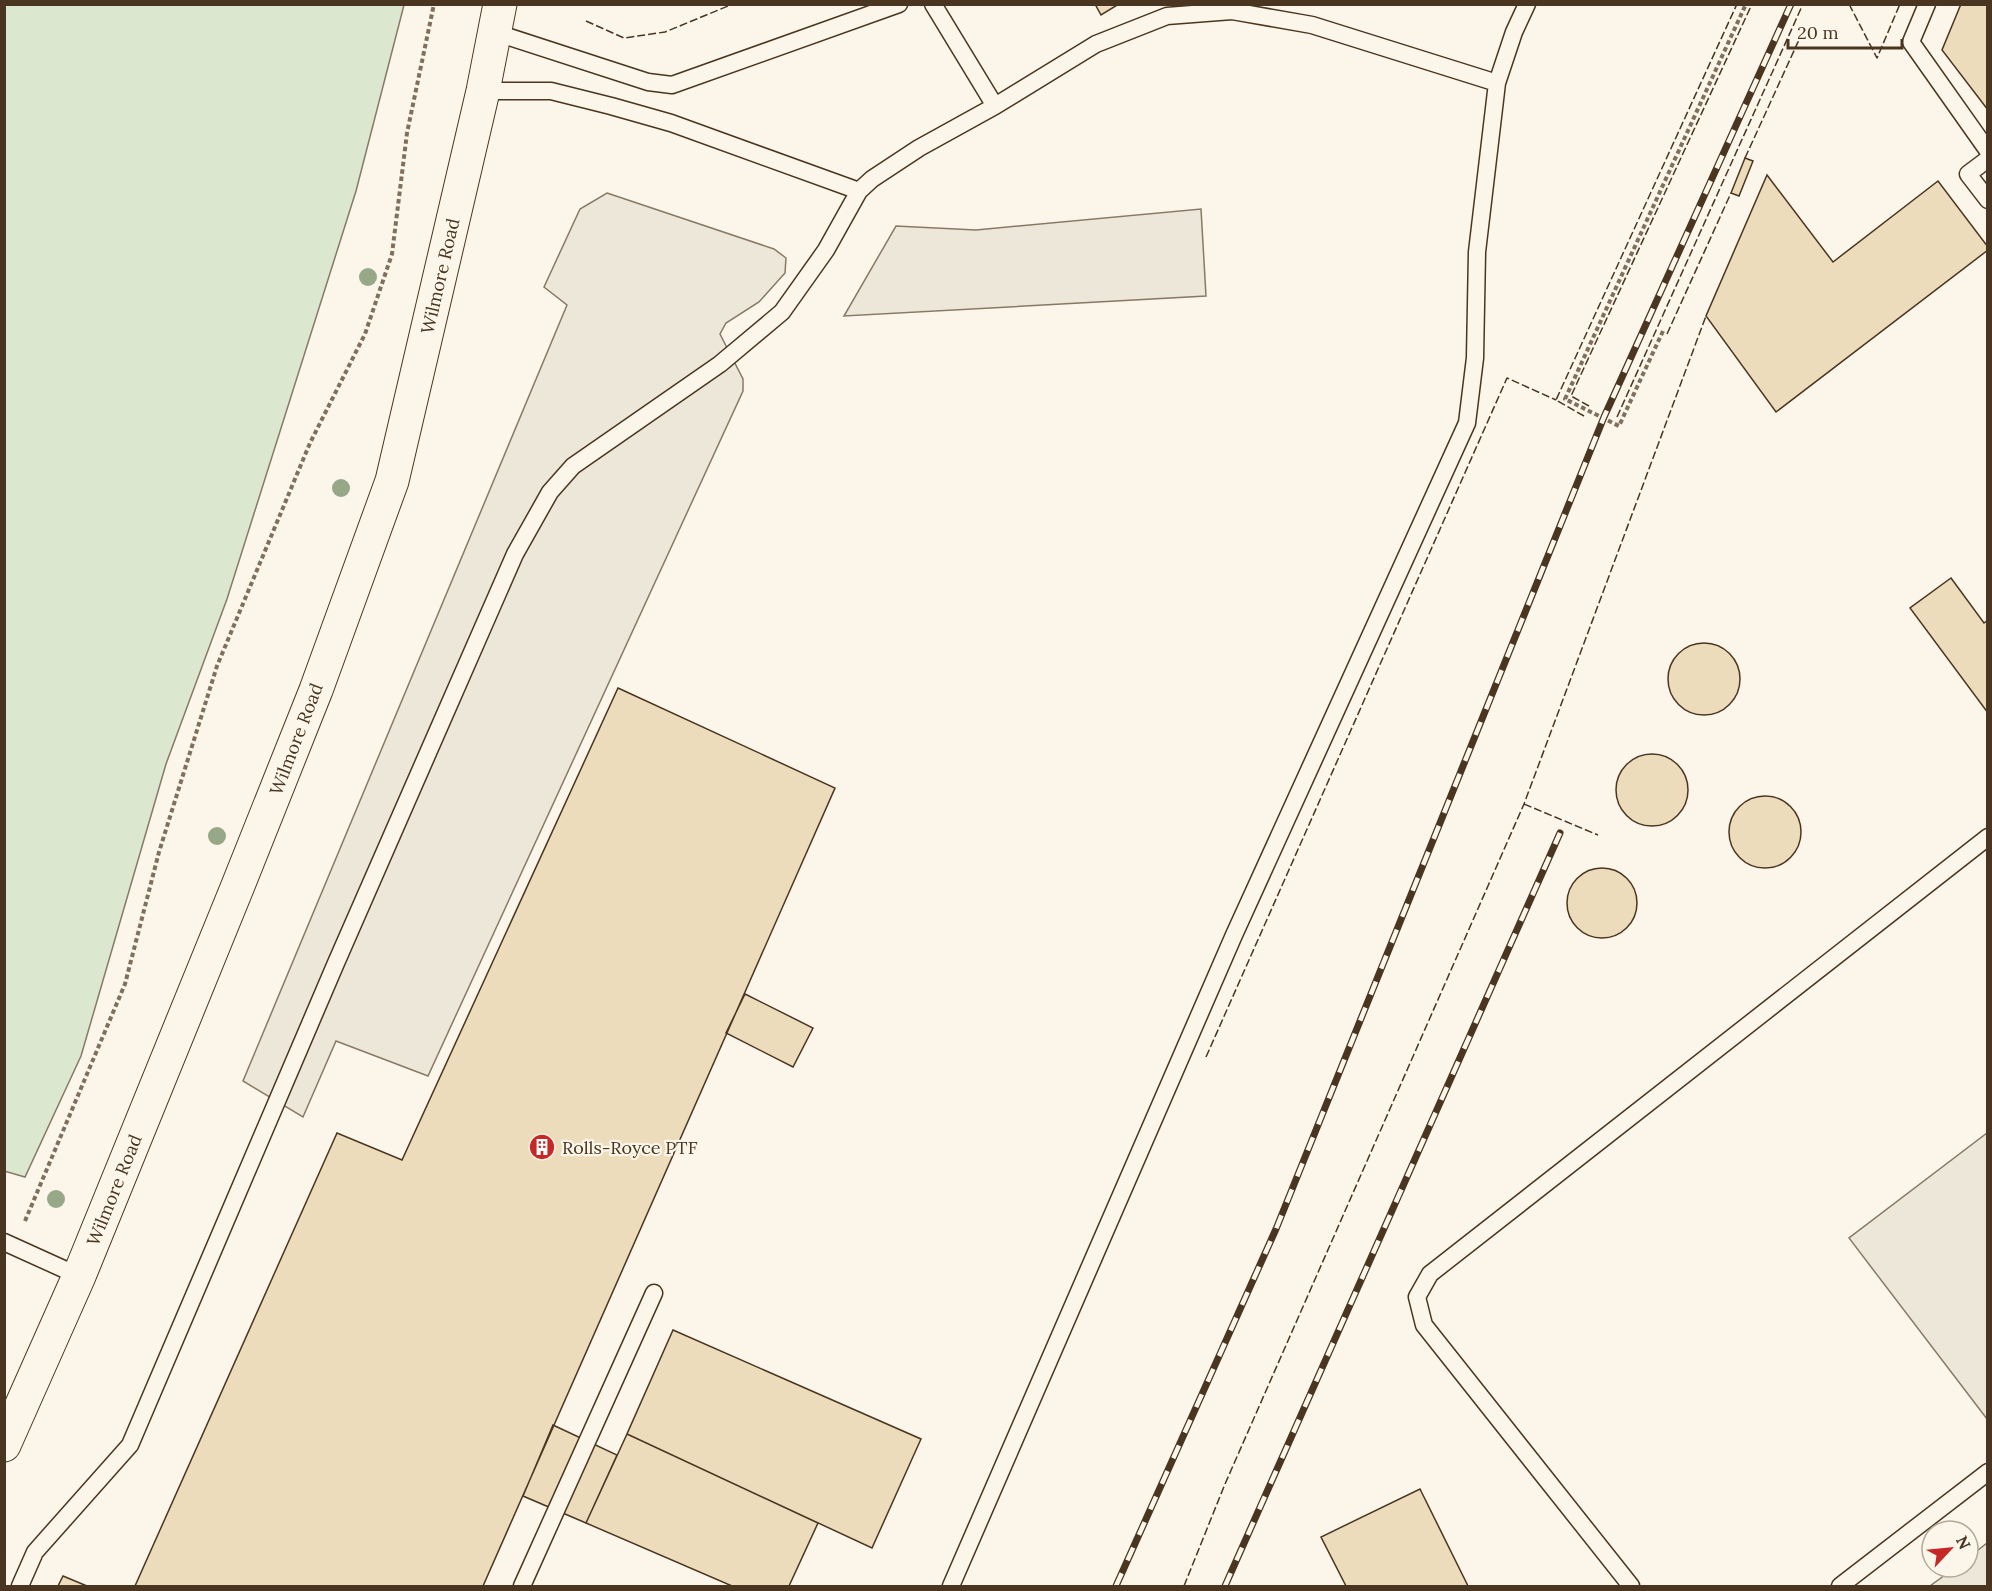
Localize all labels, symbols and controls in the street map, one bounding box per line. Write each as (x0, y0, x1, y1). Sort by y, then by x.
scale bar (1788, 12, 1902, 50)
text: 20 m (1797, 21, 1839, 44)
street label: Wilmore Road (416, 216, 465, 336)
street label: Wilmore Road (264, 680, 328, 798)
street label: Wilmore Road (81, 1131, 147, 1249)
building icon: Rolls-Royce PTF (527, 1132, 557, 1162)
place label: Rolls-Royce PTF (562, 1136, 698, 1159)
north arrow (1920, 1519, 1980, 1579)
text: N (1952, 1532, 1975, 1552)

